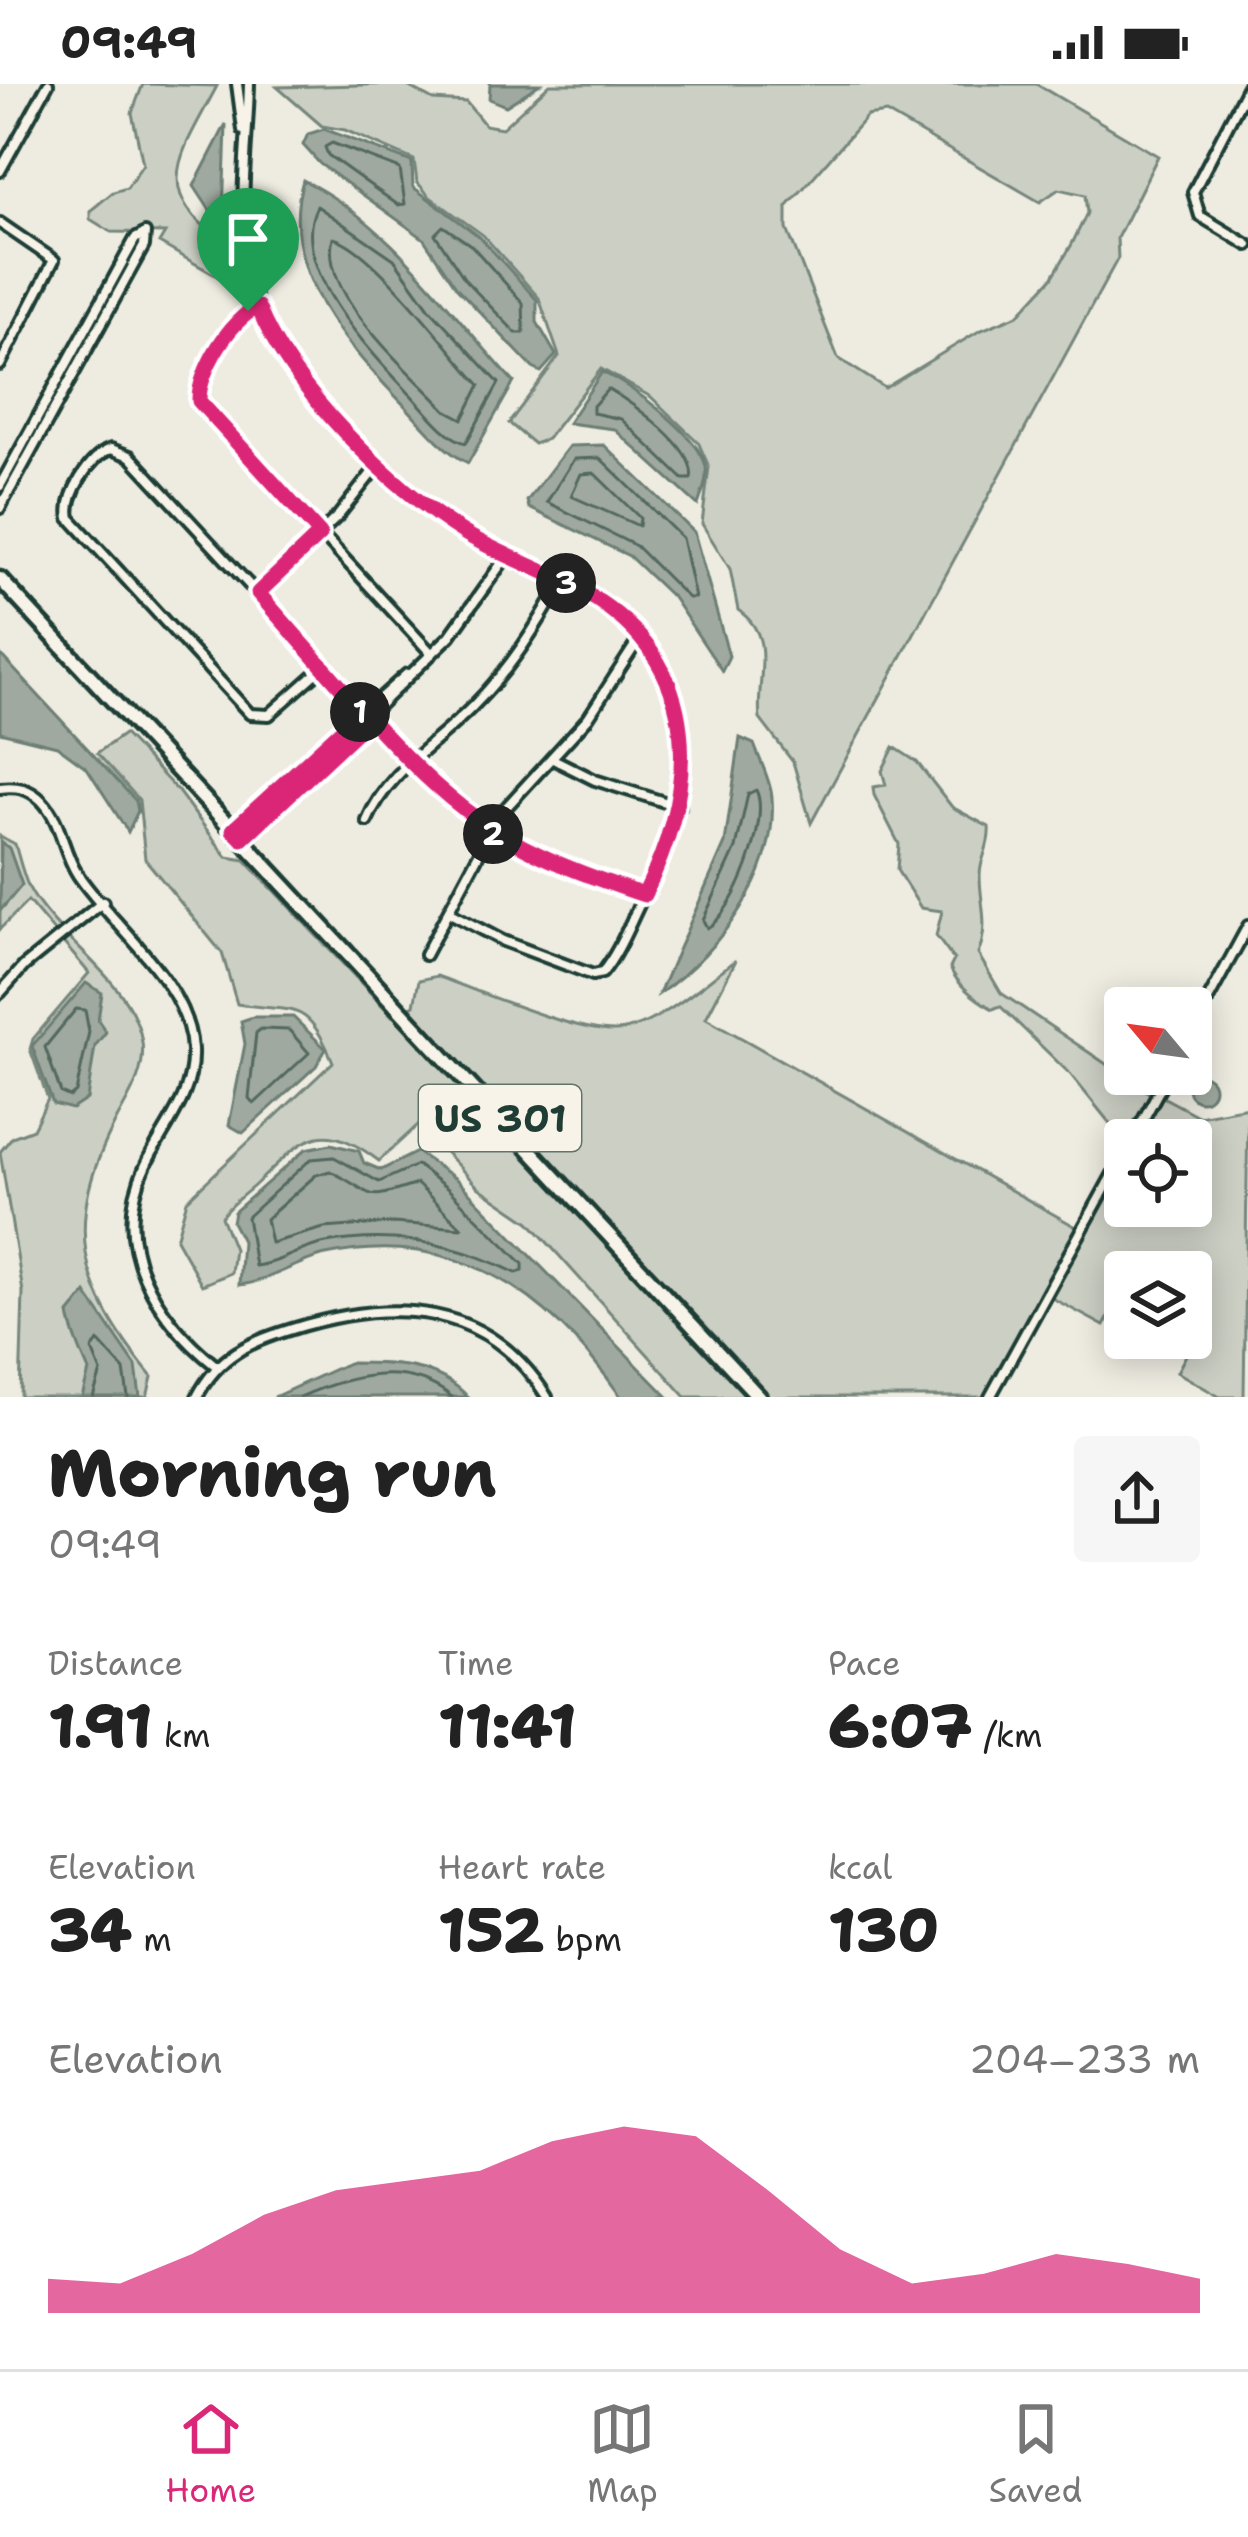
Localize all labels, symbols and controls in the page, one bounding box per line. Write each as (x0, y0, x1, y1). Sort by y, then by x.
text: 09:49 (60, 12, 197, 72)
pin (197, 188, 299, 311)
icon: arrive (215, 206, 281, 272)
pin: 3 (536, 553, 596, 613)
text: 3 (554, 560, 578, 605)
pin: 1 (330, 682, 390, 742)
text: 1 (352, 689, 368, 734)
pin: 2 (463, 804, 523, 864)
text: 2 (481, 811, 505, 856)
north arrow (1104, 987, 1212, 1095)
map controls (1104, 987, 1212, 1359)
road number: US 301 (419, 1085, 581, 1151)
button: locate (1104, 1119, 1212, 1227)
button: layers (1104, 1251, 1212, 1359)
text: Morning run (48, 1429, 497, 1517)
button: share (1074, 1436, 1200, 1562)
text: 09:49 (48, 1518, 162, 1570)
text: Distance (48, 1641, 183, 1686)
text: Time (438, 1641, 514, 1686)
text: Pace (828, 1641, 901, 1686)
text: 1.91 (48, 1686, 153, 1766)
text: 11:41 (438, 1686, 577, 1766)
text: 6:07 (828, 1686, 972, 1766)
text: km (153, 1713, 211, 1758)
text: /km (972, 1713, 1042, 1758)
text: Elevation (48, 1845, 196, 1890)
text: Heart rate (438, 1845, 606, 1890)
text: kcal (828, 1845, 892, 1890)
text: 34 (48, 1890, 132, 1970)
text: 152 (438, 1890, 544, 1970)
text: 130 (828, 1890, 939, 1970)
text: m (132, 1917, 172, 1962)
text: bpm (544, 1917, 622, 1962)
text: Elevation (48, 2033, 223, 2085)
text: 204–233 m (969, 2033, 1200, 2085)
tab: Home (165, 2396, 256, 2513)
tab: Map (587, 2396, 658, 2513)
tab: Saved (989, 2396, 1082, 2513)

